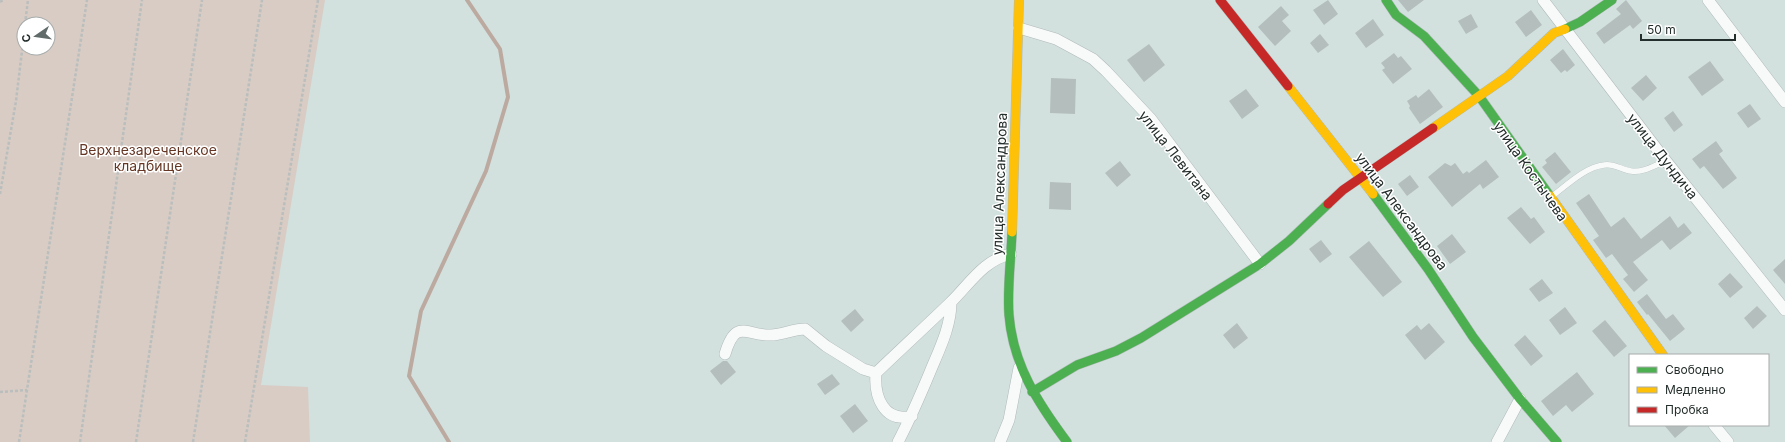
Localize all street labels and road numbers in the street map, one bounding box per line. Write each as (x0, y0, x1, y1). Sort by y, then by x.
street label: улица Левитана (1136, 107, 1216, 203)
street label: улица Дундича (1624, 110, 1702, 202)
street label: улица Александрова (988, 112, 1010, 256)
street label: улица Костычева (1490, 118, 1572, 224)
street label: улица Александрова (1352, 149, 1452, 273)

